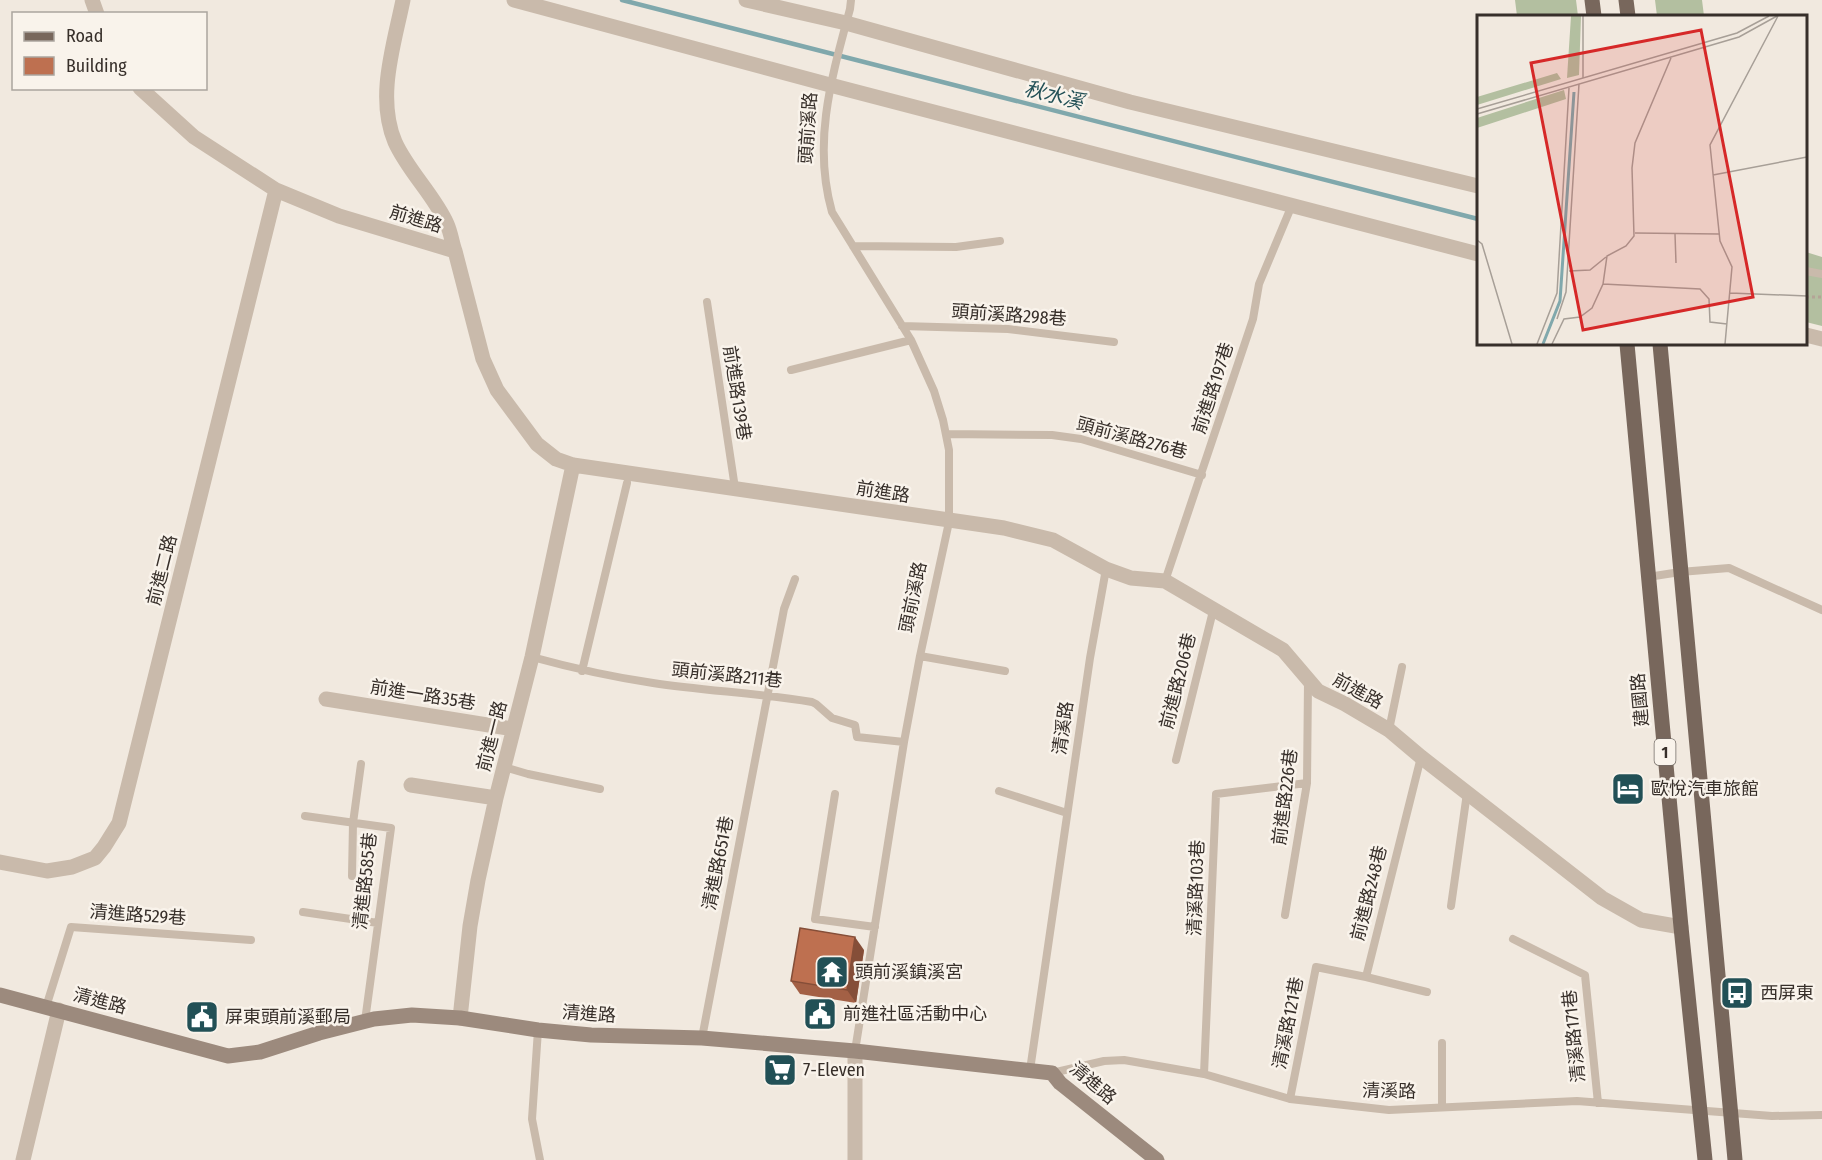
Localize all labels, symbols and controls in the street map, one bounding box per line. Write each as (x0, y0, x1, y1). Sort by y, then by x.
legend (12, 12, 207, 90)
inset map (1477, 15, 1807, 345)
text: Road (66, 25, 103, 47)
text: Building (66, 55, 127, 77)
water label: 秋水溪 (1022, 76, 1089, 115)
street label: 頭前溪路 (795, 91, 821, 165)
street label: 前進路 (387, 201, 445, 237)
street label: 頭前溪路298巷 (951, 300, 1067, 330)
street label: 前進路197巷 (1188, 340, 1238, 436)
street label: 前進路139巷 (719, 344, 755, 442)
street label: 頭前溪路276巷 (1074, 413, 1190, 463)
street label: 前進路 (855, 477, 911, 507)
street label: 前進二路 (143, 532, 181, 608)
street label: 頭前溪路 (895, 559, 931, 635)
street label: 前進路206巷 (1155, 631, 1201, 731)
street label: 頭前溪路211巷 (670, 658, 784, 692)
street label: 前進路 (1329, 668, 1387, 714)
street label: 建國路 (1627, 672, 1653, 728)
street label: 前進一路35巷 (369, 676, 477, 714)
street label: 前進一路 (473, 698, 511, 774)
street label: 清溪路 (1048, 700, 1078, 756)
road number: 1 (1654, 739, 1676, 765)
street label: 前進路226巷 (1268, 748, 1302, 846)
hotel icon: 歐悅汽車旅館 (1610, 771, 1646, 807)
place label: 歐悅汽車旅館 (1651, 778, 1759, 800)
street label: 清進路651巷 (698, 814, 738, 912)
street label: 清進路585巷 (349, 831, 381, 931)
street label: 清溪路103巷 (1183, 839, 1209, 937)
street label: 前進路248巷 (1347, 843, 1391, 943)
street label: 清進路529巷 (89, 901, 187, 929)
temple icon: 頭前溪鎮溪宮 (814, 954, 850, 990)
place label: 頭前溪鎮溪宮 (855, 961, 963, 983)
street label: 清溪路121巷 (1268, 975, 1308, 1071)
bus stop icon: 西屏東 (1719, 975, 1755, 1011)
place label: 西屏東 (1760, 982, 1814, 1004)
street label: 清進路 (71, 983, 129, 1019)
street label: 清溪路171巷 (1558, 989, 1590, 1083)
public building icon: 前進社區活動中心 (802, 996, 838, 1032)
public building icon: 屏東頭前溪郵局 (184, 999, 220, 1035)
street label: 清進路 (561, 1001, 617, 1027)
place label: 前進社區活動中心 (843, 1003, 987, 1025)
place label: 屏東頭前溪郵局 (225, 1006, 351, 1028)
supermarket icon: 7-Eleven (762, 1052, 798, 1088)
street label: 清進路 (1065, 1057, 1121, 1109)
place label: 7-Eleven (803, 1059, 865, 1081)
street label: 清溪路 (1362, 1080, 1416, 1102)

